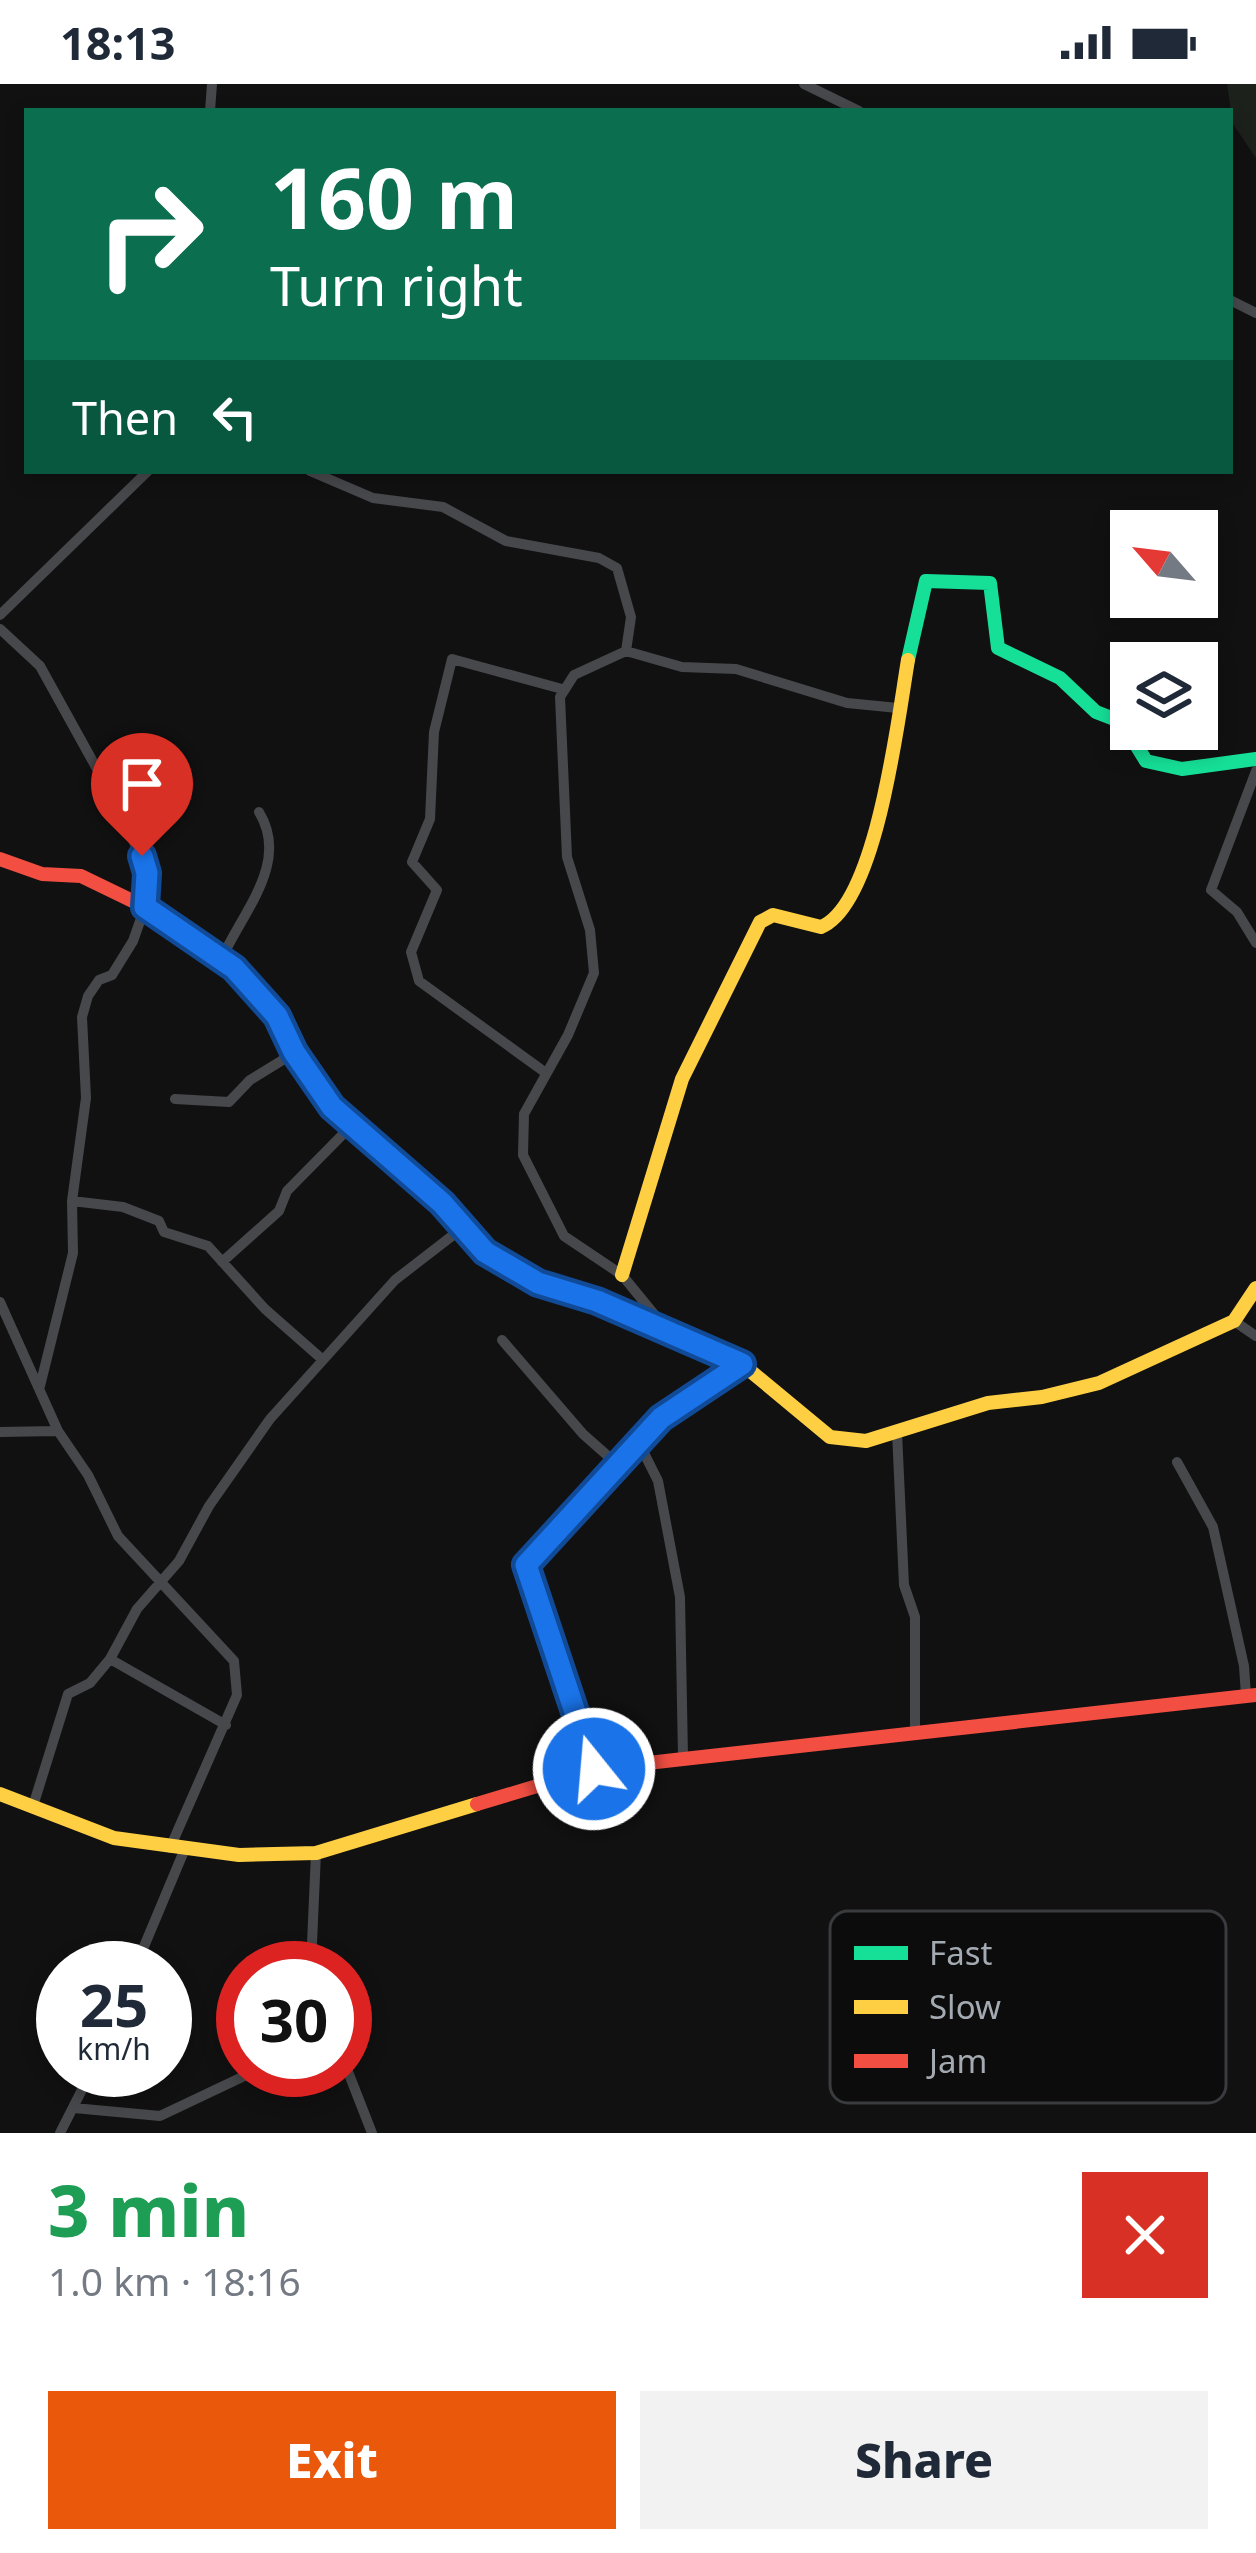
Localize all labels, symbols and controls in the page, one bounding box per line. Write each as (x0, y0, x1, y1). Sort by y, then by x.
text: 18:13 (60, 12, 176, 73)
text: 160 m (270, 139, 518, 254)
icon: right (72, 156, 228, 312)
text: Turn right (270, 248, 523, 322)
icon: left (202, 384, 268, 450)
text: Then (72, 387, 178, 448)
north arrow (1110, 510, 1218, 618)
map controls (1110, 510, 1218, 750)
button: layers (1110, 642, 1218, 750)
pin (91, 733, 193, 856)
icon: arrive (109, 751, 175, 817)
position arrow (531, 1706, 657, 1832)
legend (830, 1911, 1226, 2103)
text: Fast (929, 1930, 992, 1975)
speed limit sign: 30 (216, 1941, 372, 2097)
text: 25 (80, 1963, 148, 2045)
text: Slow (929, 1984, 1001, 2029)
text: km/h (77, 2028, 151, 2069)
text: Jam (926, 2038, 987, 2083)
text: 3 min (48, 2160, 249, 2258)
button: close (1082, 2172, 1208, 2298)
text: 1.0 km · 18:16 (48, 2254, 301, 2307)
button: Exit (48, 2391, 616, 2529)
button: Share (640, 2391, 1208, 2529)

